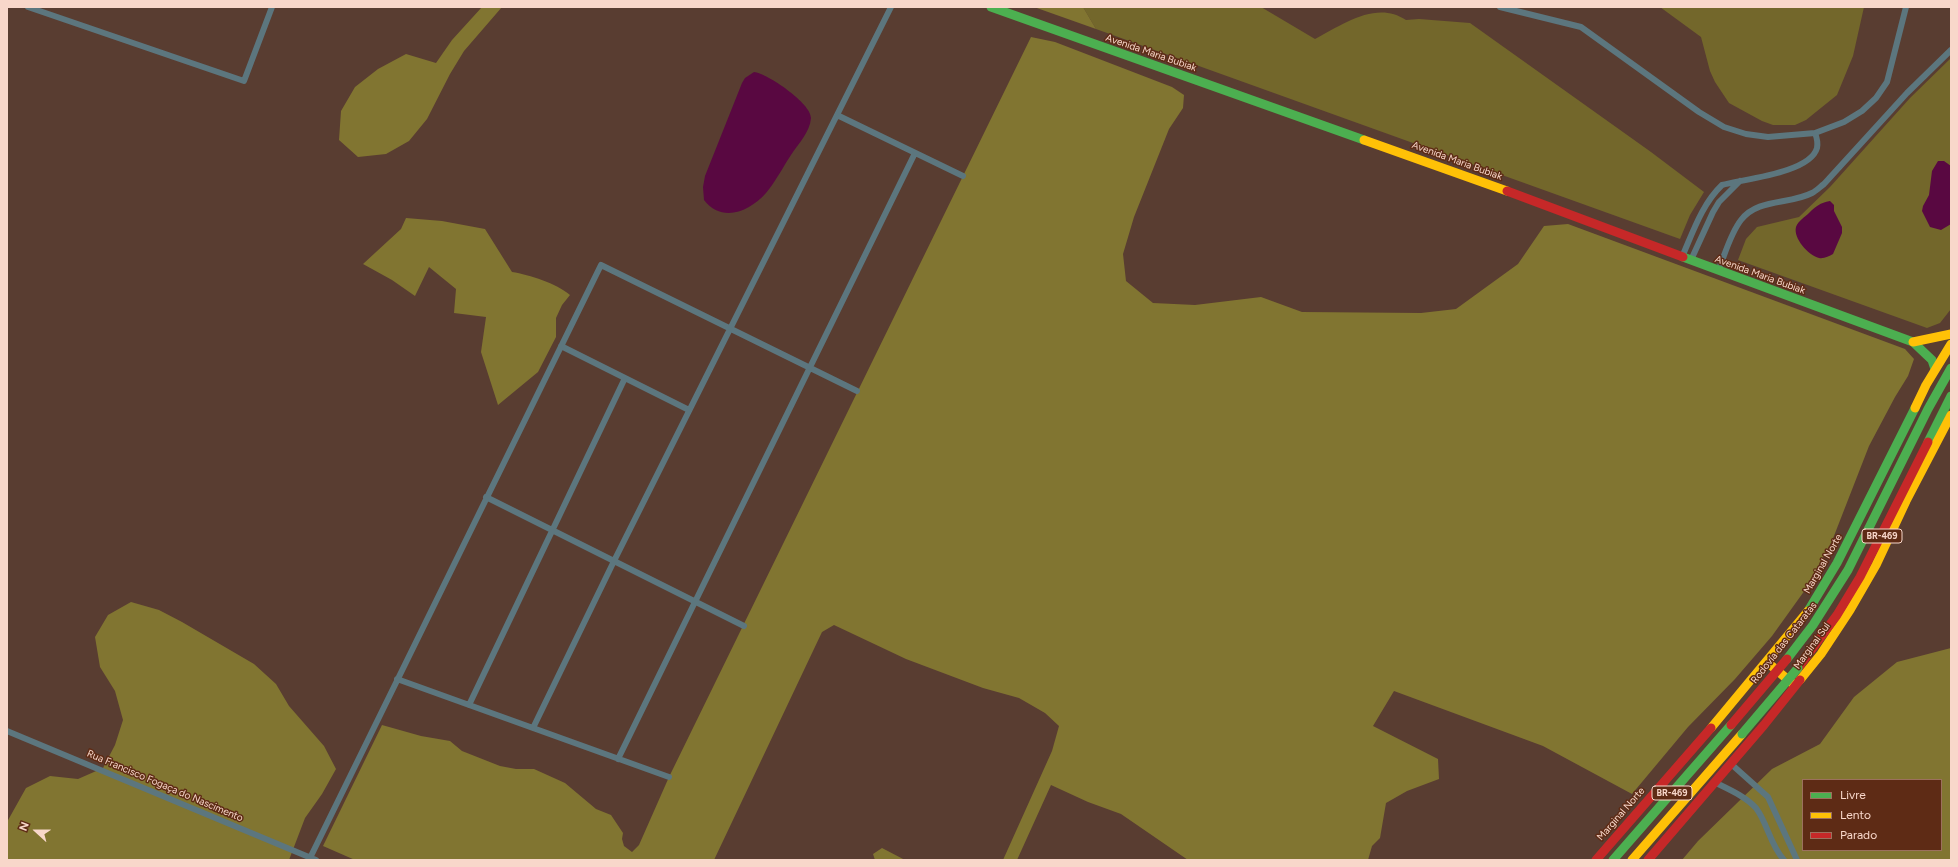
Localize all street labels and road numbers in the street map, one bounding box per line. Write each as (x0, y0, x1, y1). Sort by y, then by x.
street label: Avenida Maria Bubiak (1104, 32, 1198, 74)
street label: Avenida Maria Bubiak (1410, 139, 1504, 183)
street label: Avenida Maria Bubiak (1713, 253, 1807, 297)
road number: BR-469 (1862, 529, 1902, 543)
street label: Marginal Norte (1801, 532, 1845, 596)
street label: Rodovía das Cataratas (1749, 600, 1819, 686)
street label: Marginal Sul (1791, 620, 1833, 672)
street label: Rua Francisco Fogaça do Nascimento (85, 748, 245, 824)
street label: Marginal Norte (1595, 785, 1647, 843)
road number: BR-469 (1652, 786, 1692, 800)

